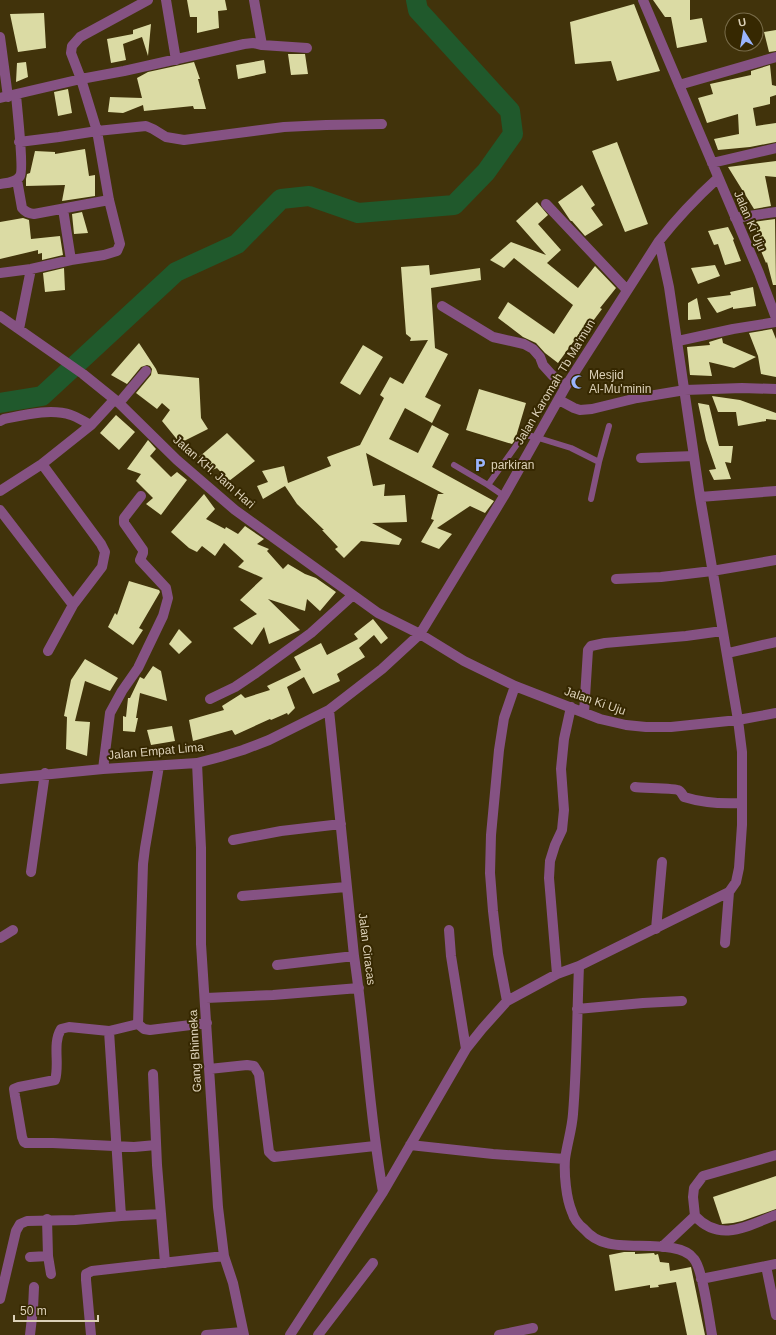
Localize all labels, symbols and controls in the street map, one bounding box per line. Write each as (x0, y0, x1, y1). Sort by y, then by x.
north arrow (724, 12, 764, 52)
text: U (737, 16, 747, 29)
street label: Jalan Ki Uju (731, 189, 769, 253)
street label: Jalan Karomah Tb Ma'mun (512, 317, 598, 447)
place label: Mesjid Al-Mu'minin (589, 368, 651, 396)
mosque icon: Mesjid Al-Mu'minin (570, 374, 586, 390)
street label: Jalan KH. Jam Hari (170, 433, 258, 511)
parking icon: parkiran (472, 457, 488, 473)
place label: parkiran (491, 458, 534, 472)
street label: Jalan Ki Uju (562, 684, 628, 718)
street label: Jalan Empat Lima (108, 740, 205, 762)
street label: Jalan Ciracas (356, 912, 378, 986)
street label: Gang Bhinneka (186, 1009, 204, 1093)
scale bar (14, 1297, 98, 1323)
text: 50 m (20, 1304, 47, 1318)

